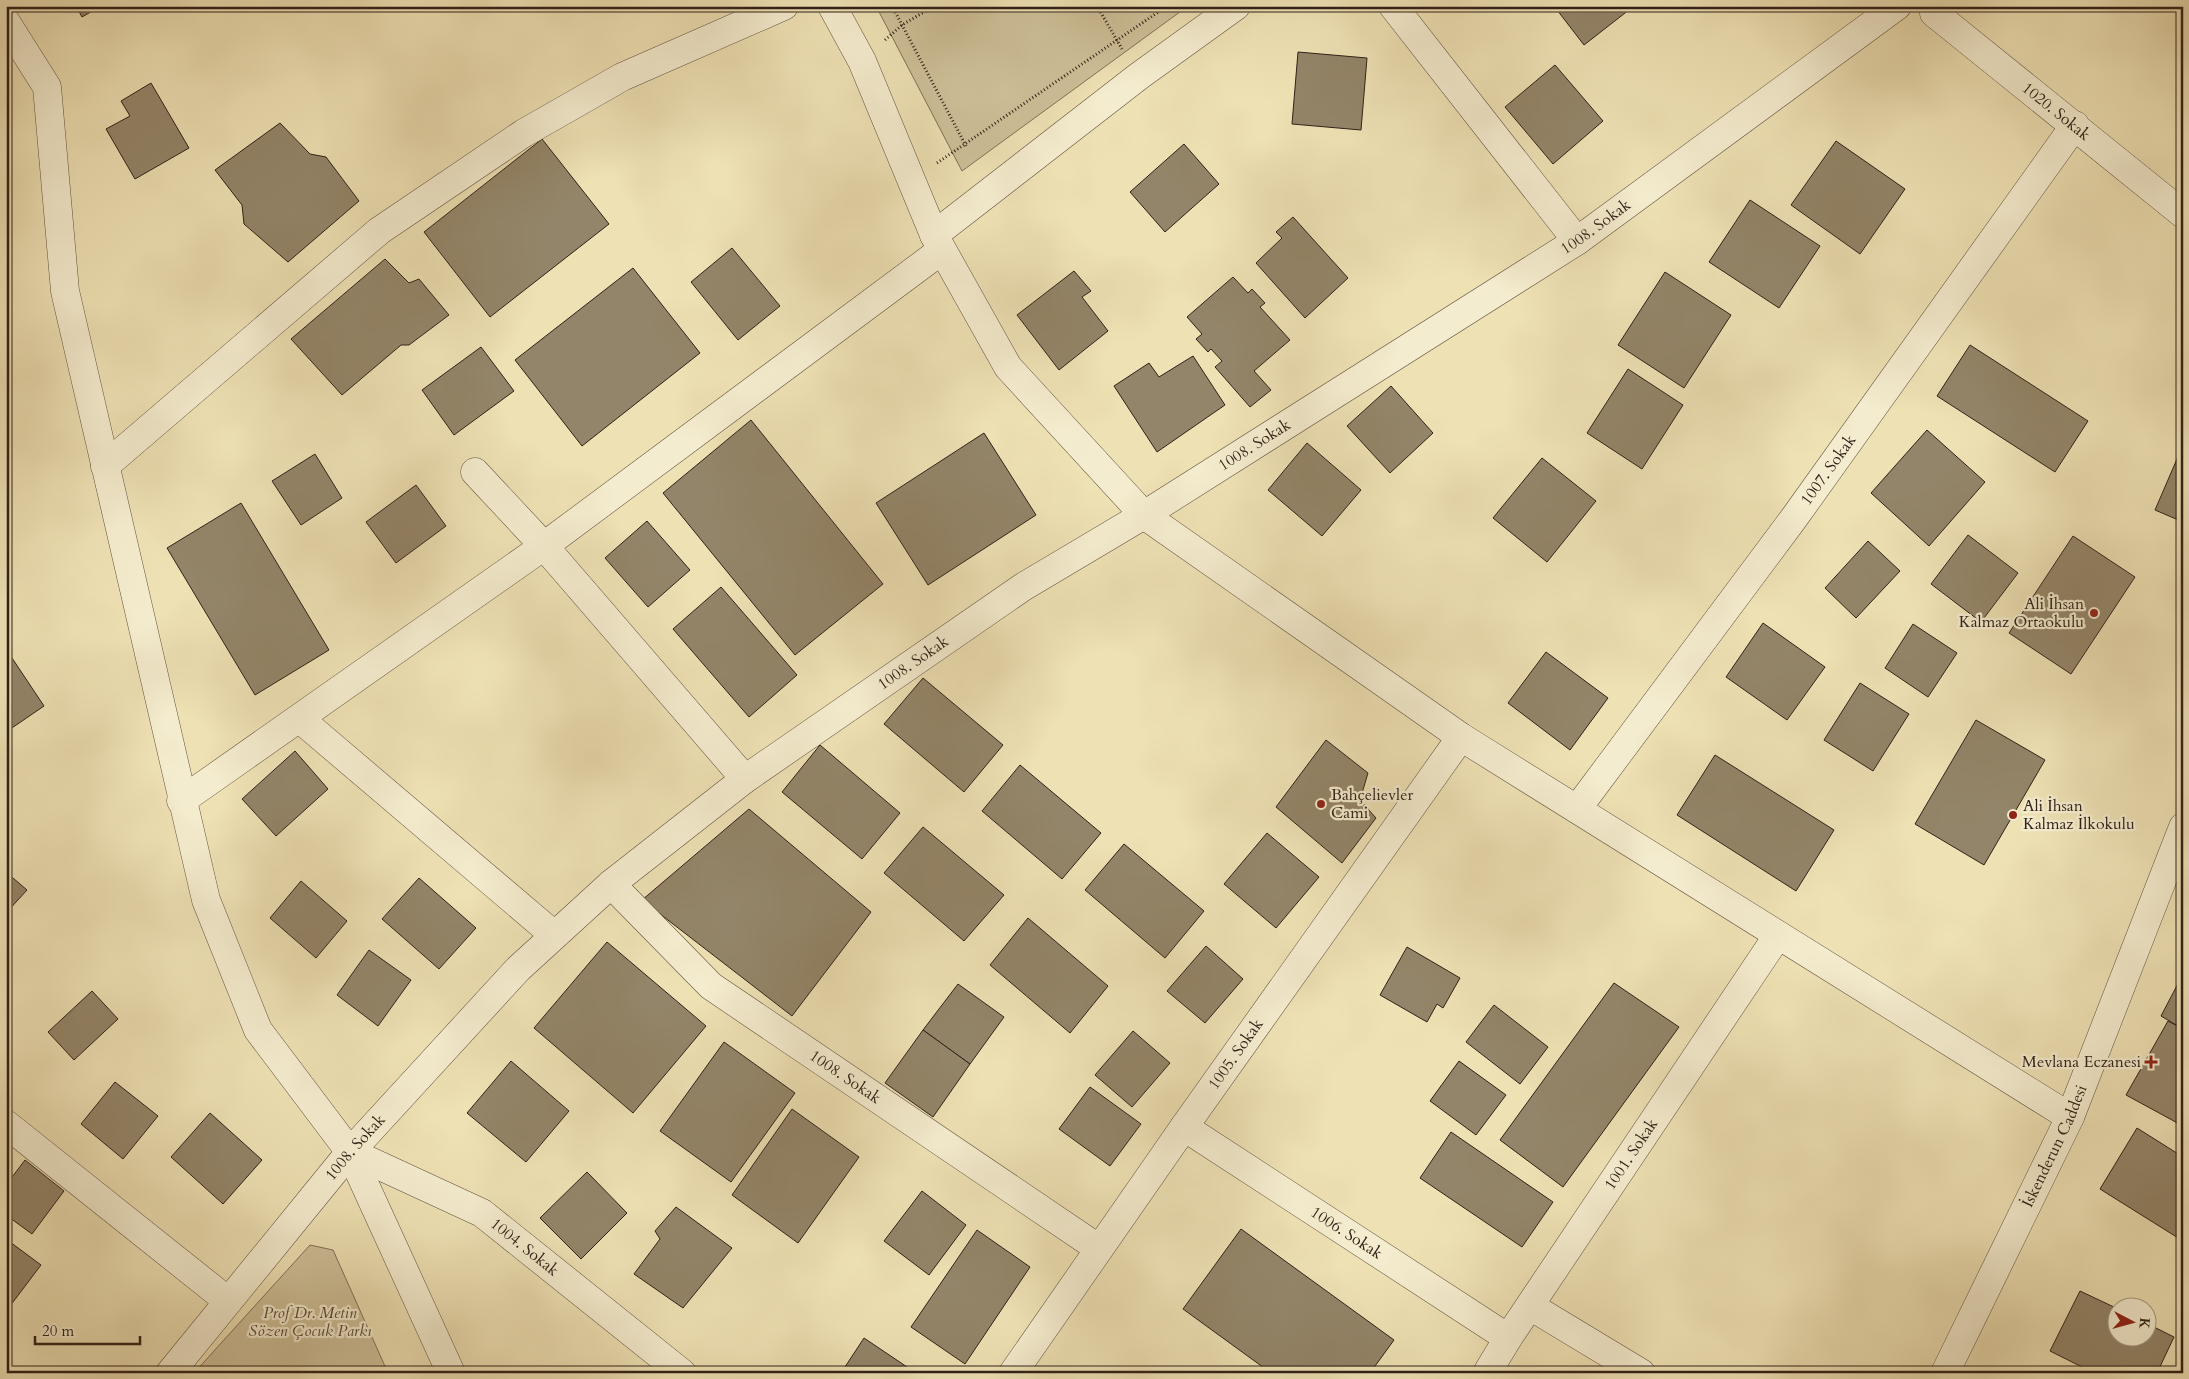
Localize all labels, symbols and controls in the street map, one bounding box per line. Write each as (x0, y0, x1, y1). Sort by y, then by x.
street label: 1020. Sokak (2017, 77, 2095, 146)
street label: 1008. Sokak (1556, 194, 1636, 260)
street label: 1008. Sokak (1214, 414, 1295, 476)
street label: 1007. Sokak (1796, 430, 1861, 510)
place label: Ali İhsan Kalmaz Ortaokulu (1959, 593, 2084, 633)
marker: Ali İhsan Kalmaz Ortaokulu (2088, 607, 2100, 619)
street label: 1008. Sokak (873, 630, 953, 695)
place label: Bahçelievler Cami (1331, 784, 1413, 824)
place label: Ali İhsan Kalmaz İlkokulu (2023, 795, 2135, 835)
marker: Bahçelievler Cami (1315, 798, 1327, 810)
marker: Ali İhsan Kalmaz İlkokulu (2007, 809, 2019, 821)
street label: 1005. Sokak (1203, 1014, 1269, 1094)
street label: 1008. Sokak (805, 1045, 886, 1109)
place label: Mevlana Eczanesi (2022, 1051, 2141, 1073)
marker: Mevlana Eczanesi (2145, 1056, 2157, 1068)
street label: İskenderun Caddesi (2017, 1081, 2093, 1211)
street label: 1008. Sokak (320, 1109, 391, 1185)
street label: 1001. Sokak (1599, 1114, 1663, 1194)
street label: 1006. Sokak (1306, 1201, 1387, 1265)
street label: 1004. Sokak (486, 1213, 564, 1282)
north arrow (2106, 1296, 2156, 1346)
park label: Prof Dr. Metin Sözen Çocuk Parkı (248, 1302, 372, 1342)
scale bar (35, 1314, 140, 1346)
text: K (2134, 1317, 2154, 1331)
text: 20 m (42, 1321, 74, 1341)

